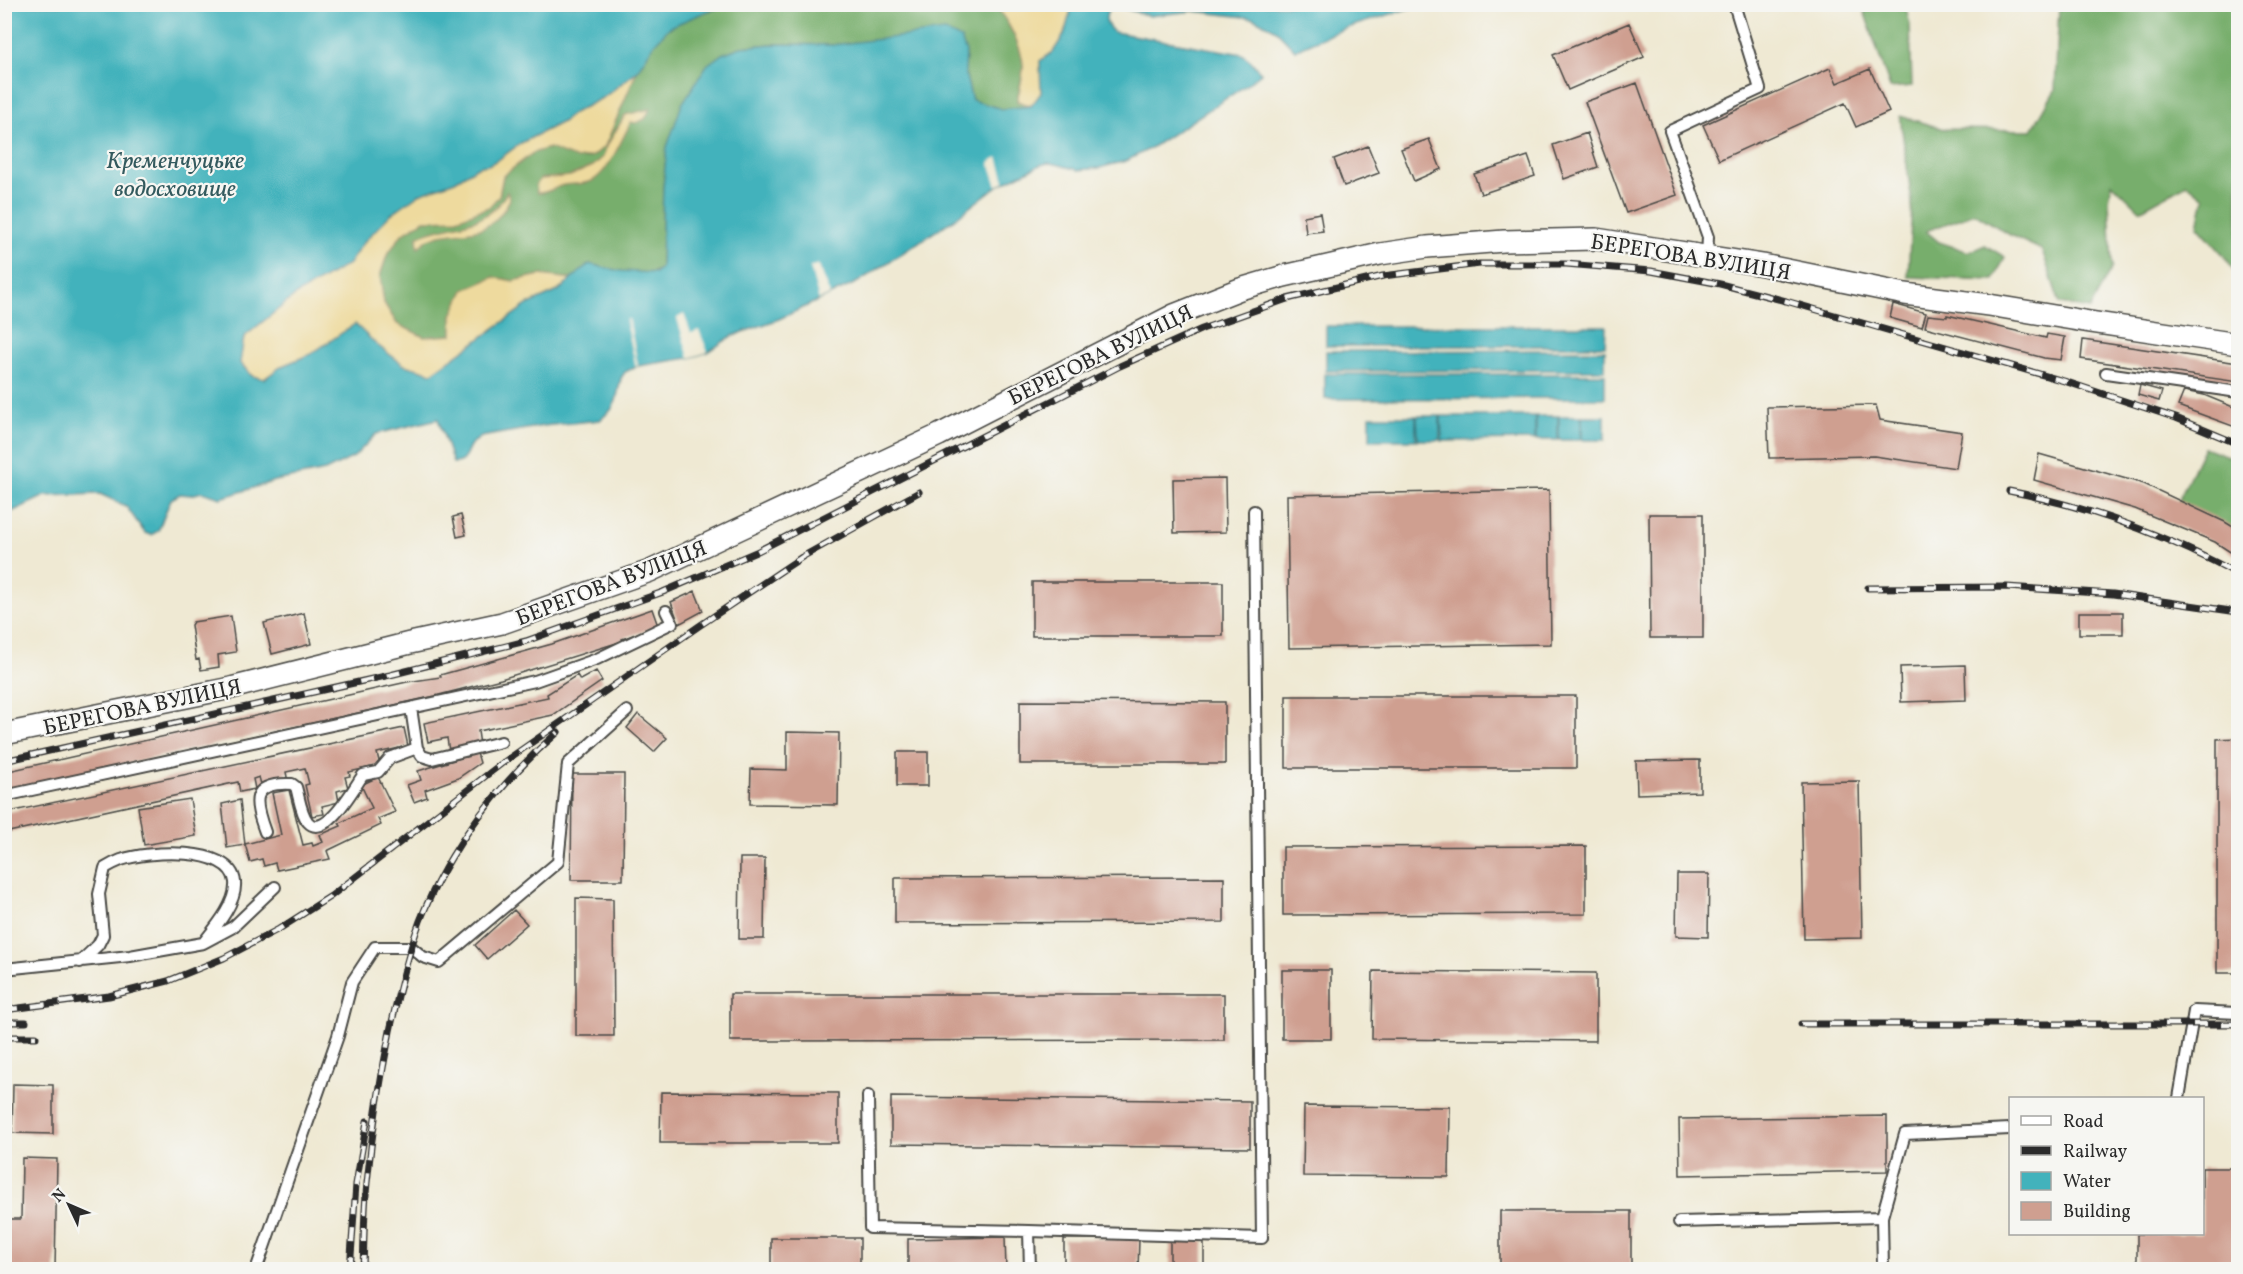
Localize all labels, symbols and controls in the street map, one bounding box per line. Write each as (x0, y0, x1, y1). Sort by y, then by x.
water label: Кременчуцьке водосховище (106, 145, 244, 207)
street label: БЕРЕГОВА ВУЛИЦЯ (1588, 227, 1793, 290)
street label: БЕРЕГОВА ВУЛИЦЯ (1003, 298, 1199, 415)
street label: БЕРЕГОВА ВУЛИЦЯ (512, 534, 712, 635)
street label: БЕРЕГОВА ВУЛИЦЯ (40, 672, 245, 745)
legend (2009, 1097, 2204, 1235)
text: Road (2063, 1110, 2104, 1135)
text: Railway (2063, 1140, 2127, 1165)
text: Water (2063, 1170, 2111, 1195)
north arrow (39, 1175, 99, 1235)
text: N (48, 1184, 72, 1208)
text: Building (2063, 1200, 2131, 1225)

